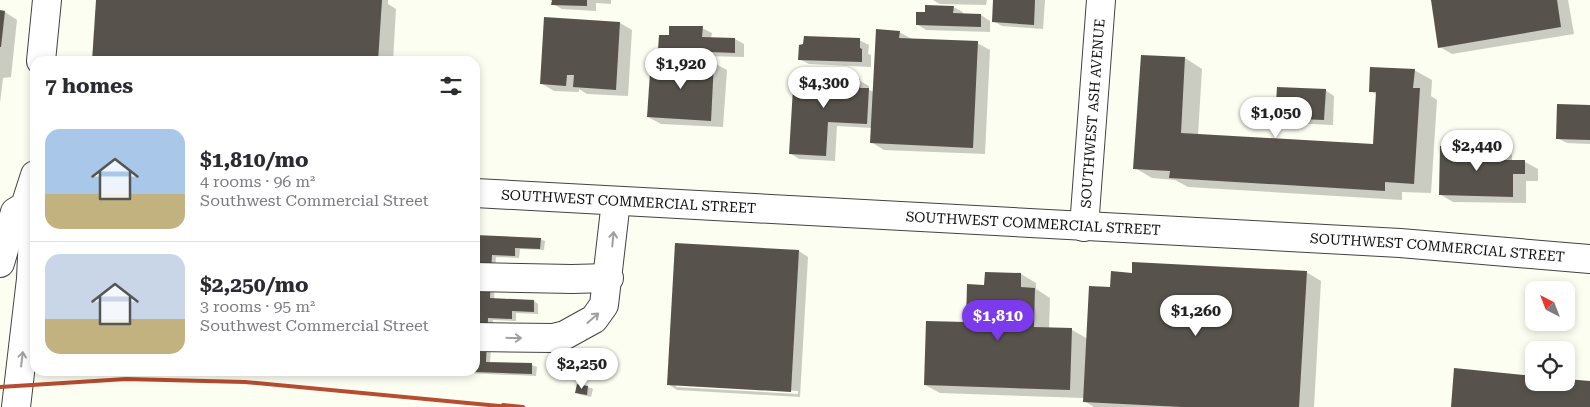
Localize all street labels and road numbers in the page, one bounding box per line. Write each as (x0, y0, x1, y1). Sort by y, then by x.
street label: SOUTHWEST ASH AVENUE (1077, 18, 1108, 209)
street label: SOUTHWEST COMMERCIAL STREET (501, 186, 757, 216)
street label: SOUTHWEST COMMERCIAL STREET (905, 208, 1161, 238)
street label: SOUTHWEST COMMERCIAL STREET (1310, 230, 1565, 265)

